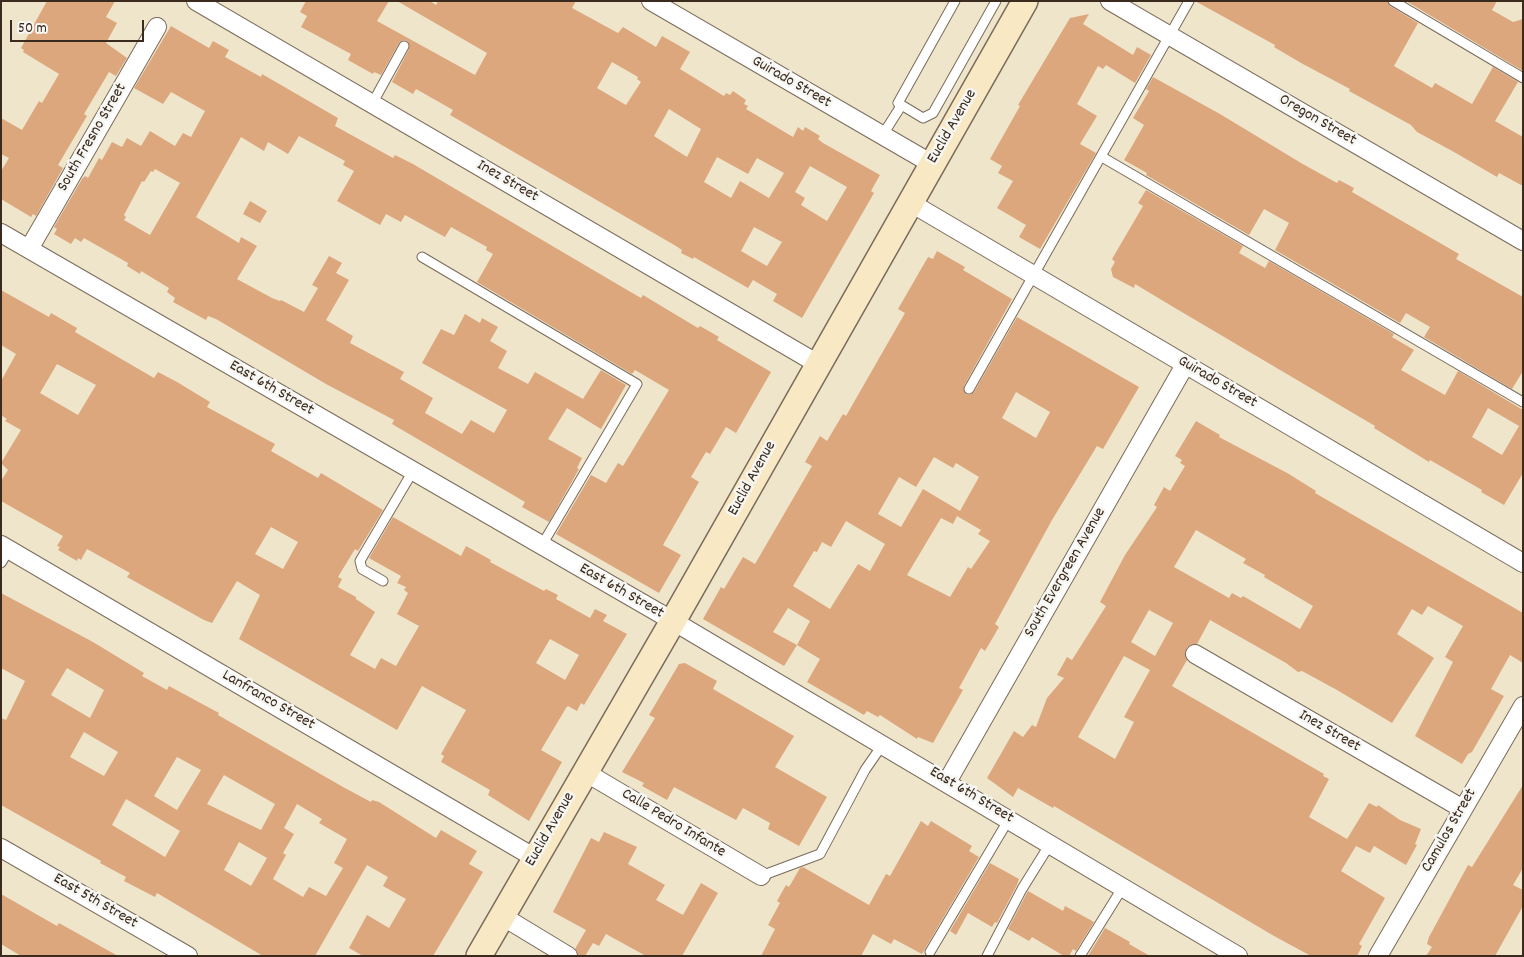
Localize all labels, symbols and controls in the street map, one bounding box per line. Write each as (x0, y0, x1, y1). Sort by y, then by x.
scale bar (12, 10, 146, 42)
text: 50 m (18, 18, 47, 40)
street label: Guirado Street (748, 53, 834, 113)
street label: South Fresno Street (54, 80, 132, 196)
street label: Euclid Avenue (924, 87, 982, 167)
street label: Oregon Street (1275, 91, 1359, 151)
street label: Inez Street (473, 157, 541, 207)
street label: Guirado Street (1174, 353, 1260, 413)
street label: East 6th Street (225, 357, 317, 421)
street label: Euclid Avenue (725, 438, 781, 520)
street label: South Evergreen Avenue (1021, 505, 1111, 641)
street label: East 6th Street (575, 560, 667, 624)
street label: Lanfranco Street (218, 667, 318, 735)
street label: Inez Street (1295, 707, 1363, 757)
street label: East 6th Street (925, 763, 1017, 829)
street label: Calle Pedro Infante (617, 785, 729, 863)
street label: Camulos Street (1418, 786, 1482, 876)
street label: Euclid Avenue (522, 790, 580, 870)
street label: East 5th Street (49, 870, 141, 934)

